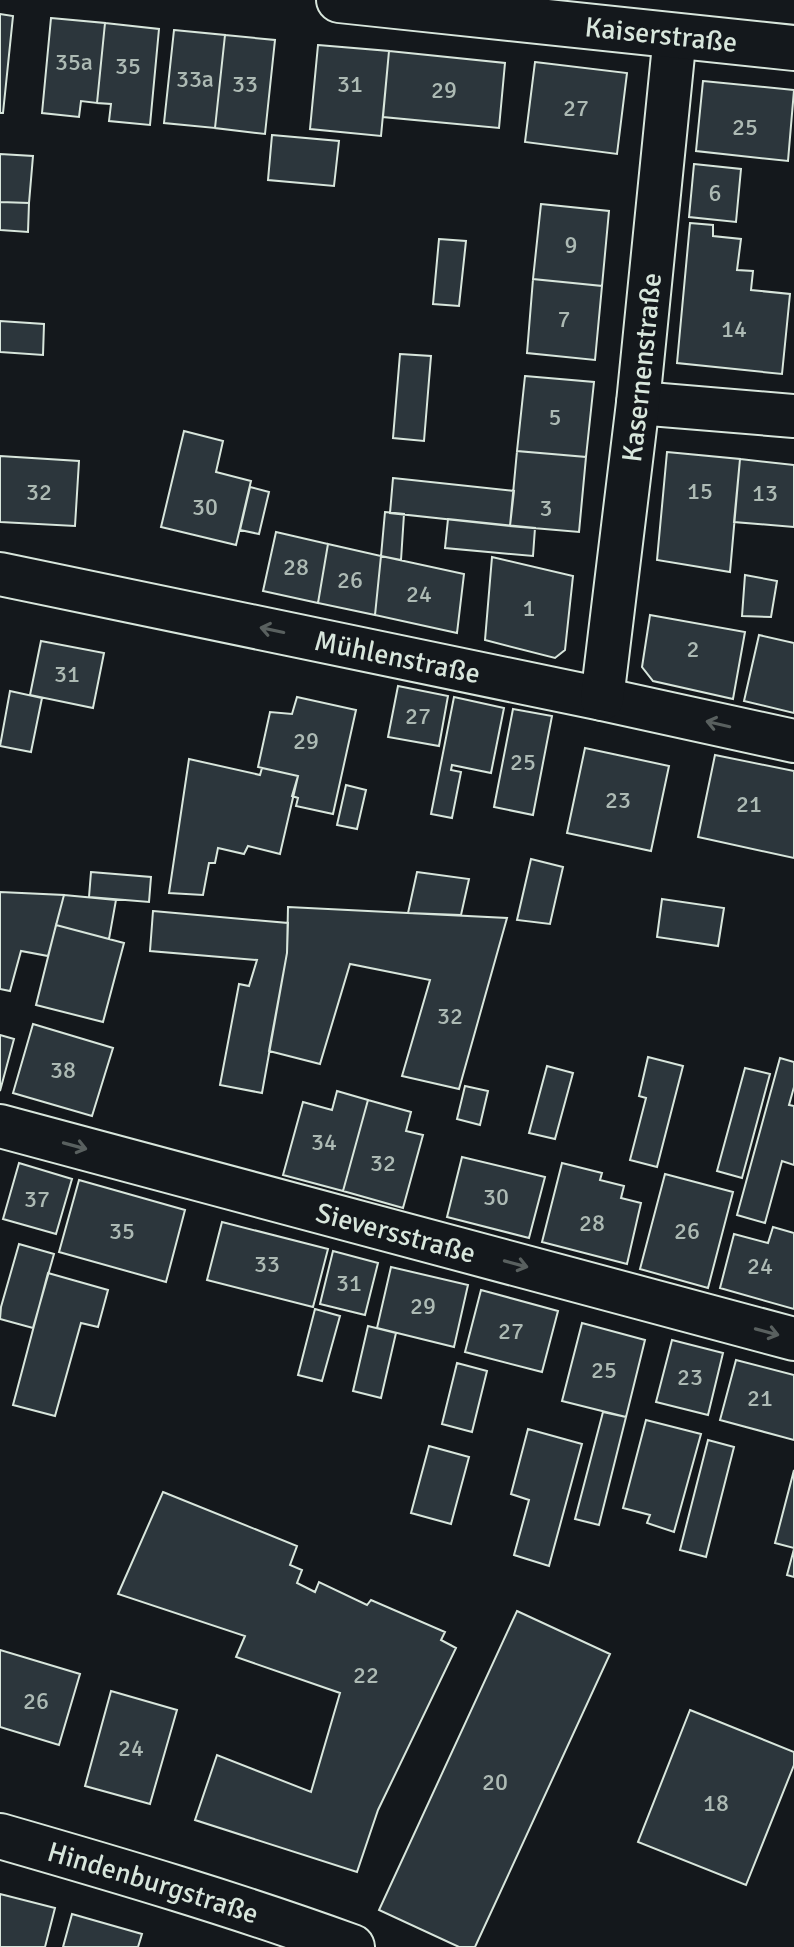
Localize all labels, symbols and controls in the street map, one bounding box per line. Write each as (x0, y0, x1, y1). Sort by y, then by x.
street label: Kaiserstraße (583, 10, 739, 60)
house number: 35a (55, 47, 93, 77)
house number: 35 (115, 51, 141, 81)
house number: 33a (176, 64, 214, 94)
house number: 33 (232, 69, 258, 99)
house number: 31 (337, 69, 363, 99)
house number: 29 (431, 75, 457, 105)
house number: 27 (563, 93, 589, 123)
house number: 25 (732, 112, 758, 142)
house number: 6 (709, 178, 721, 208)
house number: 9 (565, 230, 577, 260)
street label: Kasernenstraße (615, 271, 669, 464)
house number: 7 (558, 304, 570, 334)
house number: 14 (721, 314, 747, 344)
house number: 5 (549, 402, 561, 432)
house number: 15 (687, 476, 713, 506)
house number: 32 (26, 477, 52, 507)
house number: 13 (752, 478, 778, 508)
house number: 30 (192, 492, 218, 522)
house number: 3 (540, 493, 552, 523)
house number: 28 (283, 552, 309, 582)
house number: 26 (337, 565, 363, 595)
house number: 24 (406, 579, 432, 609)
house number: 1 (523, 593, 535, 623)
one-way arrow (259, 622, 285, 637)
street label: Mühlenstraße (311, 624, 483, 691)
house number: 2 (687, 634, 699, 664)
house number: 31 (54, 659, 80, 689)
house number: 27 (405, 701, 431, 731)
one-way arrow (706, 716, 731, 731)
house number: 29 (293, 726, 319, 756)
house number: 25 (510, 747, 536, 777)
house number: 23 (605, 785, 631, 815)
house number: 21 (736, 789, 762, 819)
house number: 32 (437, 1001, 463, 1031)
house number: 38 (50, 1055, 76, 1085)
house number: 34 (311, 1127, 337, 1157)
one-way arrow (62, 1139, 88, 1154)
house number: 32 (370, 1148, 396, 1178)
house number: 30 (483, 1182, 509, 1212)
house number: 37 (24, 1184, 50, 1214)
street label: Sieversstraße (312, 1196, 479, 1271)
house number: 28 (579, 1208, 605, 1238)
house number: 35 (109, 1216, 135, 1246)
house number: 26 (674, 1216, 700, 1246)
house number: 33 (254, 1249, 280, 1279)
house number: 24 (747, 1251, 773, 1281)
one-way arrow (502, 1258, 528, 1273)
house number: 31 (336, 1268, 362, 1298)
house number: 29 (410, 1291, 436, 1321)
house number: 27 (498, 1316, 524, 1346)
one-way arrow (753, 1325, 779, 1340)
house number: 25 (591, 1355, 617, 1385)
house number: 23 (677, 1362, 703, 1392)
house number: 21 (747, 1383, 773, 1413)
house number: 22 (353, 1660, 379, 1690)
house number: 26 (23, 1686, 49, 1716)
house number: 24 (118, 1733, 144, 1763)
house number: 20 (482, 1767, 508, 1797)
house number: 18 (703, 1788, 729, 1818)
street label: Hindenburgstraße (44, 1835, 263, 1931)

